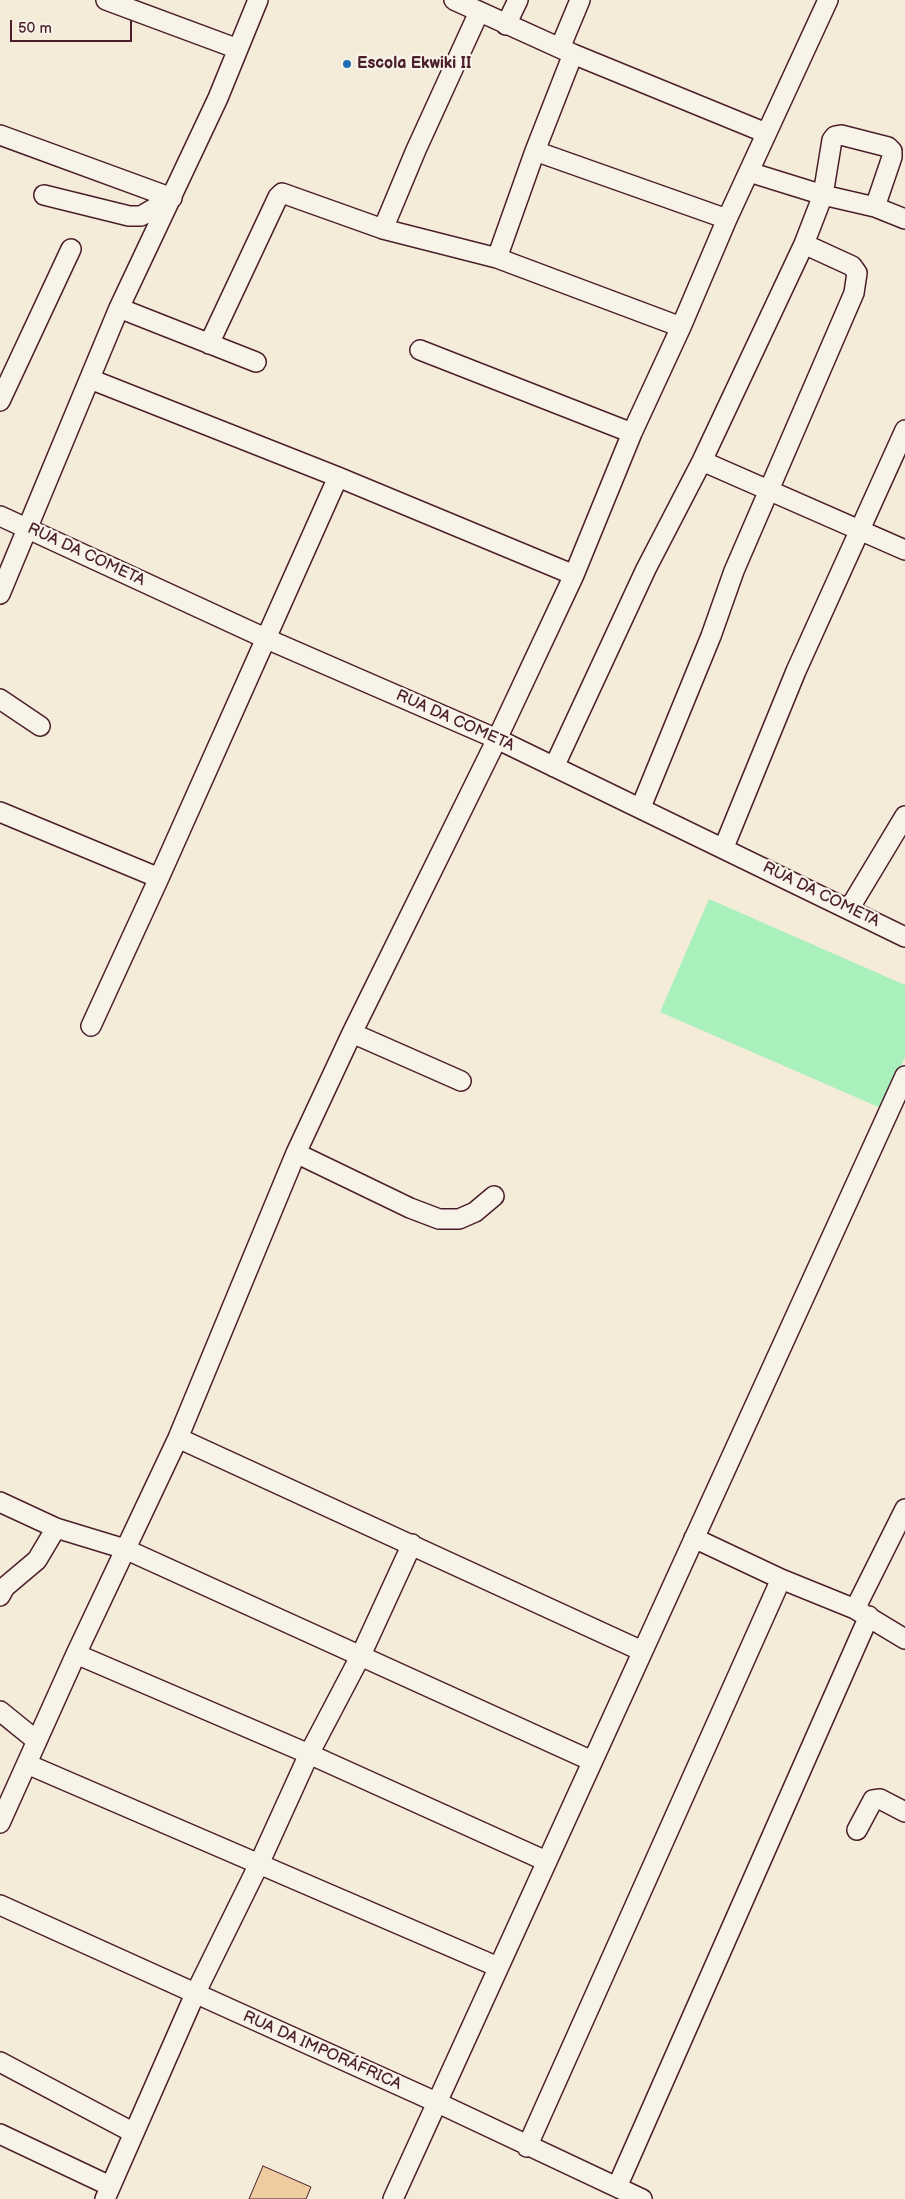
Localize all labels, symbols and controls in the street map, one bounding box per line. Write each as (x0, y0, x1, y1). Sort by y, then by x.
scale bar (12, 10, 135, 42)
text: 50 m (18, 19, 52, 38)
place label: Escola Ekwiki II (357, 54, 471, 74)
marker: Escola Ekwiki II (341, 58, 353, 70)
street label: RUA DA COMETA (24, 519, 148, 591)
street label: RUA DA COMETA (393, 686, 517, 756)
street label: RUA DA COMETA (759, 858, 883, 932)
street label: RUA DA IMPORÁFRICA (240, 2007, 404, 2095)

